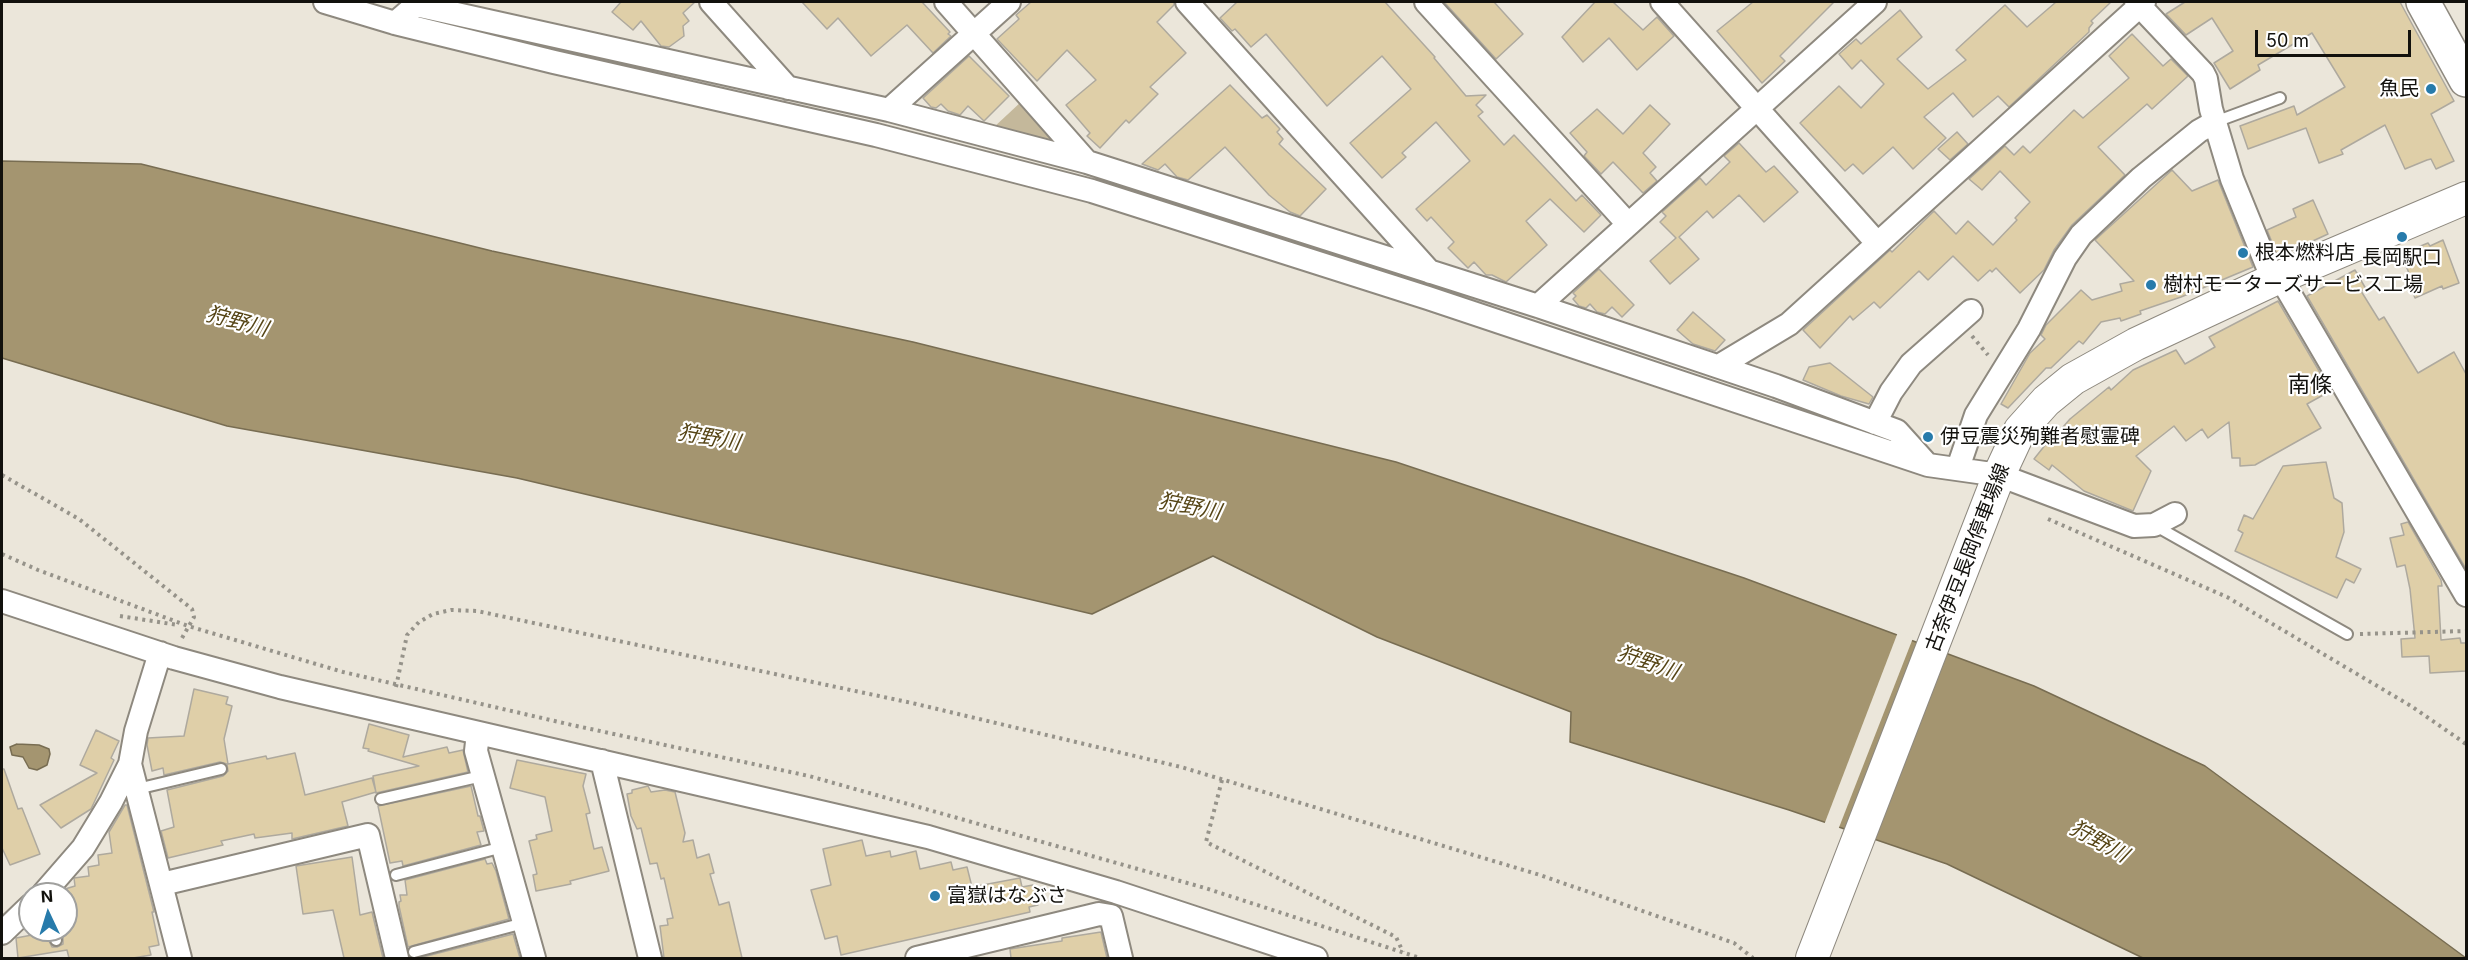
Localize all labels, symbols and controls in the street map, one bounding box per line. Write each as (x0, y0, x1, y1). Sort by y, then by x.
scale bar (2258, 18, 2414, 56)
text: 50 m (2266, 30, 2309, 51)
place label: 魚民 (2379, 77, 2419, 101)
marker: 魚民 (2424, 82, 2438, 96)
marker: 長岡駅口 (2395, 230, 2409, 244)
place label: 根本燃料店 (2255, 241, 2355, 265)
marker: 根本燃料店 (2236, 246, 2250, 260)
place label: 長岡駅口 (2362, 246, 2442, 270)
place label: 樹村モーターズサービス工場 (2163, 273, 2423, 297)
marker: 樹村モーターズサービス工場 (2144, 278, 2158, 292)
water label: 狩野川 (203, 302, 271, 342)
district label: 南條 (2288, 372, 2332, 398)
water label: 狩野川 (676, 420, 742, 456)
place label: 伊豆震災殉難者慰霊碑 (1940, 425, 2140, 449)
marker: 伊豆震災殉難者慰霊碑 (1921, 430, 1935, 444)
street label: 古奈伊豆長岡停車場線 (1921, 460, 2015, 656)
water label: 狩野川 (1157, 489, 1223, 525)
water label: 狩野川 (1614, 641, 1682, 685)
water label: 狩野川 (2065, 816, 2133, 868)
north arrow (18, 882, 78, 942)
place label: 富嶽はなぶさ (947, 884, 1067, 908)
text: N (40, 886, 54, 906)
marker: 富嶽はなぶさ (928, 889, 942, 903)

